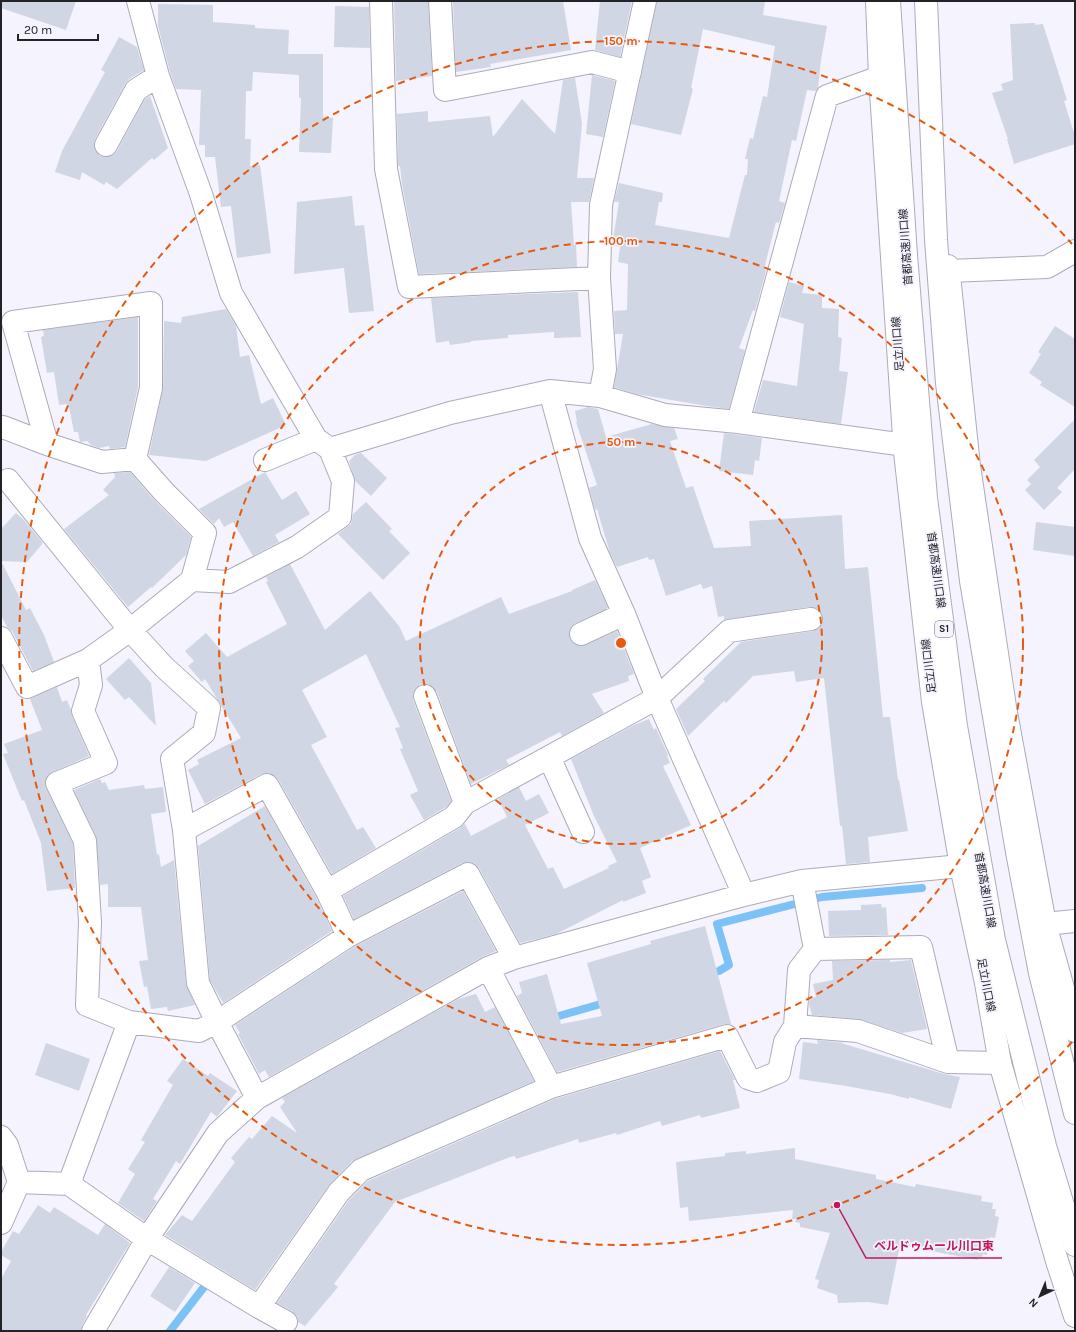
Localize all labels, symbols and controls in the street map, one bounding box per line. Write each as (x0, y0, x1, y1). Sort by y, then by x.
scale bar (18, 16, 98, 42)
text: 20 m (24, 23, 52, 37)
text: 150 m (604, 34, 638, 48)
street label: 首都高速川口線 (897, 208, 915, 286)
text: 100 m (604, 234, 638, 248)
street label: 足立川口線 (890, 316, 906, 372)
text: 50 m (607, 435, 636, 449)
street label: 首都高速川口線 (924, 531, 948, 609)
road number: S1 (935, 621, 953, 637)
centre of rings (614, 636, 628, 650)
street label: 足立川口線 (919, 638, 939, 694)
street label: 首都高速川口線 (972, 851, 998, 929)
street label: 足立川口線 (974, 957, 998, 1013)
callout: ベルドゥムール川口東 (866, 1234, 1002, 1258)
text: ベルドゥムール川口東 (874, 1239, 994, 1253)
north arrow (1020, 1276, 1060, 1316)
text: N (1026, 1295, 1041, 1310)

